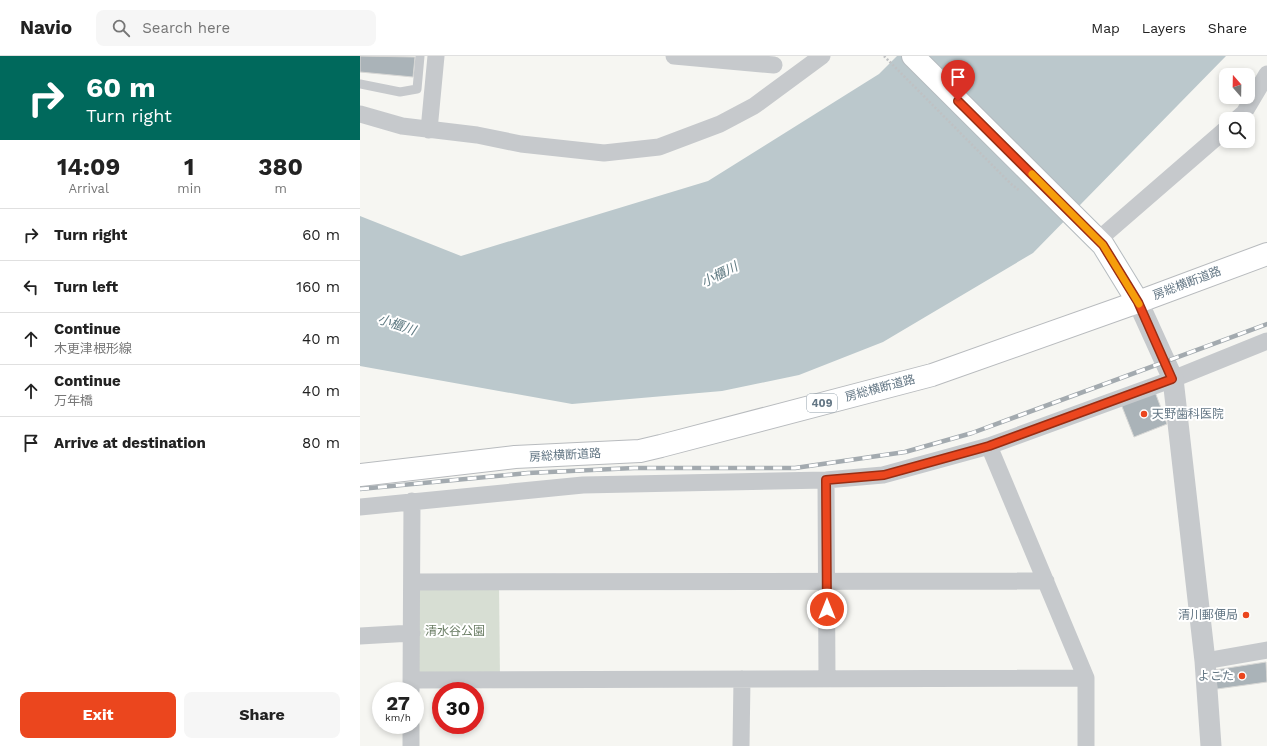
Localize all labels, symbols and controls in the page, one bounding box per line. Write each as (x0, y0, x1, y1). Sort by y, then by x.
search box (96, 10, 376, 46)
text: Navio (20, 16, 72, 39)
icon: search (110, 17, 132, 39)
text: Search here (142, 19, 230, 37)
text: Map (1091, 20, 1120, 36)
text: Layers (1142, 20, 1186, 36)
text: Share (1208, 20, 1247, 36)
pin (941, 60, 975, 101)
icon: arrive (947, 66, 969, 88)
north arrow (1219, 68, 1255, 104)
map controls (1219, 68, 1255, 148)
text: 60 m (86, 71, 156, 104)
icon: right (20, 72, 72, 124)
text: Turn right (86, 105, 172, 126)
button: search (1219, 112, 1255, 148)
text: 14:09 (57, 153, 120, 181)
text: 1 (184, 153, 194, 181)
text: 380 (258, 153, 303, 181)
text: Arrival (68, 181, 109, 196)
text: min (177, 181, 201, 196)
text: m (274, 181, 287, 196)
icon: right (20, 224, 42, 246)
text: Turn right (54, 226, 127, 244)
text: 60 m (302, 226, 340, 244)
water label: 小櫃川 (698, 258, 742, 290)
street label: 房総横断道路 (1151, 264, 1223, 302)
icon: left (20, 276, 42, 298)
text: Turn left (54, 278, 118, 296)
text: 160 m (296, 278, 340, 296)
water label: 小櫃川 (376, 311, 420, 339)
text: Continue (54, 320, 121, 338)
icon: ahead (20, 328, 42, 350)
text: 40 m (302, 330, 340, 348)
text: 木更津根形線 (54, 341, 132, 356)
text: Continue (54, 372, 121, 390)
street label: 房総横断道路 (843, 372, 917, 404)
icon: ahead (20, 380, 42, 402)
text: 40 m (302, 382, 340, 400)
text: 万年橋 (54, 393, 93, 408)
road number: 409 (807, 394, 837, 412)
place label: 天野歯科医院 (1152, 407, 1224, 421)
marker: 天野歯科医院 (1139, 409, 1149, 419)
icon: arrive (20, 432, 42, 454)
text: Arrive at destination (54, 434, 206, 452)
text: 80 m (302, 434, 340, 452)
street label: 房総横断道路 (529, 446, 601, 464)
position arrow (806, 588, 848, 630)
place label: 清川郵便局 (1178, 608, 1238, 622)
marker: 清川郵便局 (1241, 610, 1251, 620)
park label: 清水谷公園 (425, 624, 485, 638)
place label: よこた (1198, 669, 1234, 683)
marker: よこた (1237, 671, 1247, 681)
speed limit sign: 30 (432, 682, 484, 734)
text: 27 (386, 691, 410, 715)
button: Exit (20, 692, 176, 738)
button: Share (184, 692, 340, 738)
text: km/h (385, 712, 411, 723)

